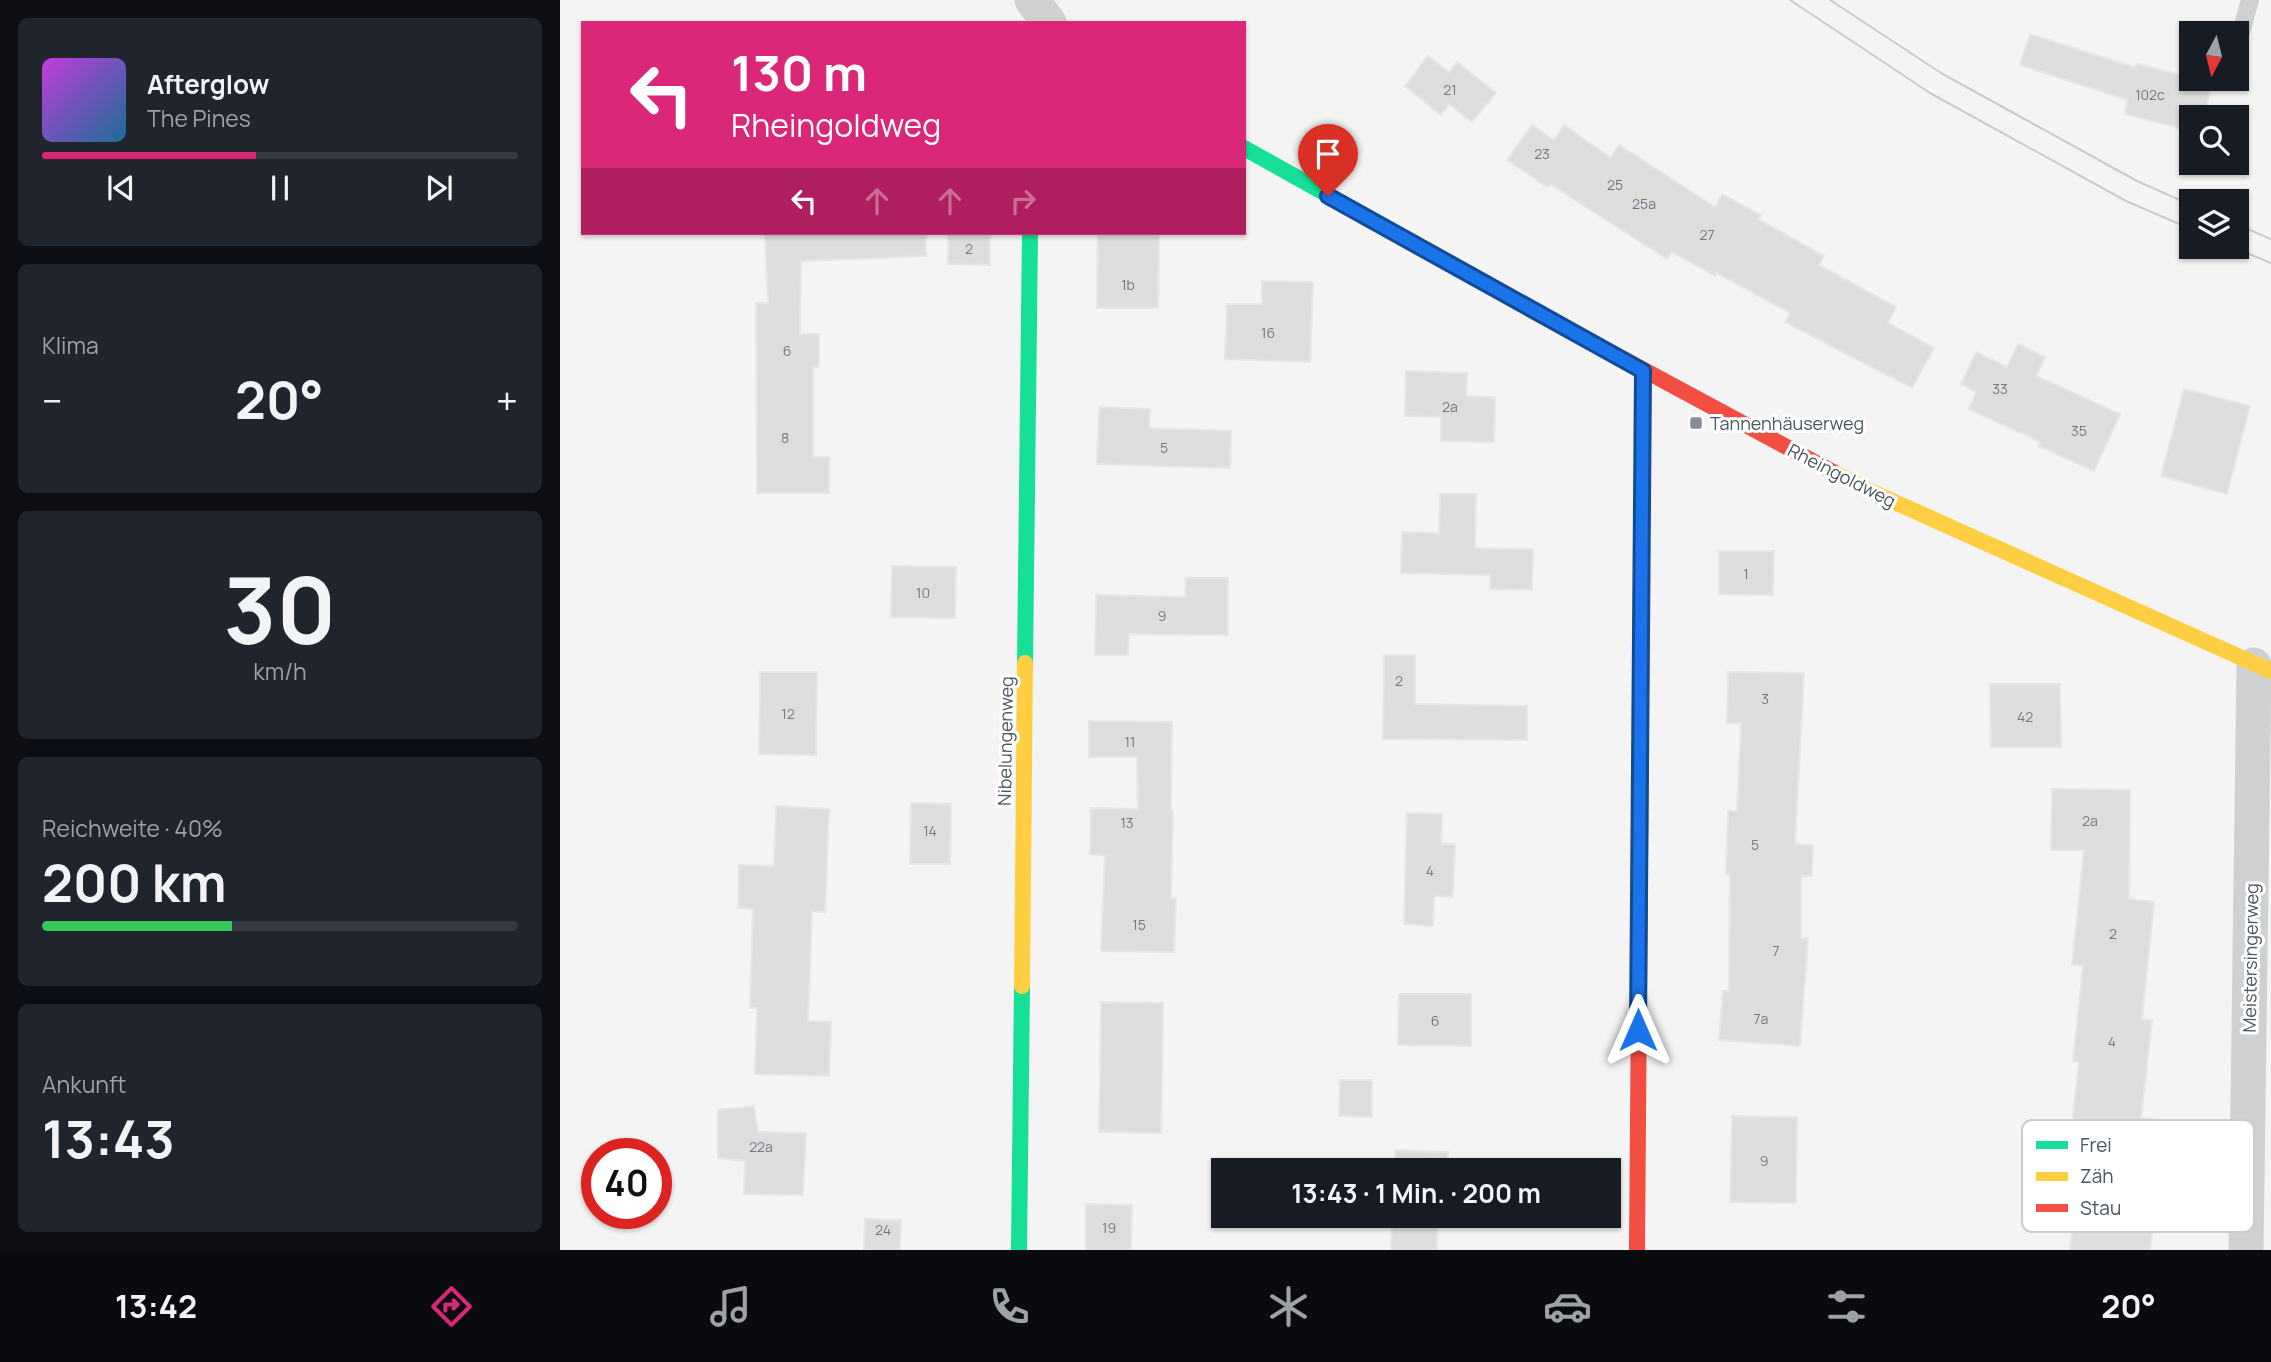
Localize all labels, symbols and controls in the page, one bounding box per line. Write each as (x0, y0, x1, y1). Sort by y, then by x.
north arrow (2179, 21, 2249, 91)
map controls (2179, 21, 2249, 259)
text: 130 m (731, 39, 867, 106)
icon: left (616, 49, 707, 140)
text: Afterglow (147, 66, 269, 102)
house number: 21 (1443, 80, 1457, 99)
house number: 102c (2135, 85, 2165, 104)
text: The Pines (147, 102, 251, 134)
text: Rheingoldweg (731, 103, 941, 147)
button: search (2179, 105, 2249, 175)
pin (1298, 124, 1358, 196)
icon: arrive (1309, 135, 1347, 173)
house number: 23 (1534, 144, 1550, 163)
icon: previous (102, 169, 140, 207)
icon: pause (261, 169, 299, 207)
icon: next (420, 169, 458, 207)
house number: 25 (1607, 175, 1623, 194)
icon: left (785, 182, 823, 220)
icon: ahead (858, 182, 896, 220)
icon: ahead (931, 182, 969, 220)
icon: right (1004, 182, 1042, 220)
button: layers (2179, 189, 2249, 259)
house number: 25a (1632, 194, 1656, 213)
house number: 27 (1699, 225, 1715, 244)
house number: 2 (965, 239, 973, 258)
house number: 1b (1121, 275, 1135, 294)
house number: 16 (1261, 323, 1275, 342)
text: Klima (42, 329, 99, 361)
house number: 6 (783, 341, 791, 360)
text: 20° (235, 364, 324, 435)
text: − (42, 374, 63, 426)
text: + (496, 374, 518, 426)
house number: 33 (1992, 379, 2008, 398)
house number: 2a (1442, 397, 1458, 416)
place label: Tannenhäuserweg (1710, 411, 1864, 435)
marker: Tannenhäuserweg (1688, 415, 1704, 431)
house number: 35 (2071, 421, 2087, 440)
house number: 8 (781, 428, 789, 447)
street label: Rheingoldweg (1784, 437, 1900, 513)
house number: 5 (1160, 438, 1168, 457)
text: 30 (224, 547, 336, 671)
house number: 1 (1743, 564, 1749, 583)
house number: 10 (916, 583, 930, 602)
house number: 9 (1158, 606, 1166, 625)
text: km/h (253, 655, 307, 687)
house number: 2 (1395, 671, 1403, 690)
street label: Nibelungenweg (992, 676, 1018, 806)
house number: 3 (1761, 689, 1769, 708)
house number: 12 (781, 704, 795, 723)
house number: 42 (2017, 707, 2033, 726)
house number: 11 (1125, 732, 1135, 751)
house number: 2a (2082, 811, 2098, 830)
text: Reichweite · 40% (42, 812, 223, 844)
house number: 13 (1120, 813, 1134, 832)
house number: 14 (923, 821, 937, 840)
house number: 5 (1751, 835, 1759, 854)
text: 200 km (42, 847, 227, 918)
house number: 4 (1426, 861, 1434, 880)
street label: Meistersingerweg (2237, 883, 2263, 1033)
house number: 15 (1132, 915, 1146, 934)
house number: 2 (2109, 924, 2117, 943)
house number: 7 (1772, 941, 1780, 960)
position arrow (1601, 993, 1675, 1067)
house number: 7a (1754, 1009, 1768, 1028)
house number: 6 (1431, 1011, 1439, 1030)
house number: 4 (2108, 1032, 2116, 1051)
text: Ankunft (42, 1068, 126, 1100)
text: 13:43 (42, 1103, 175, 1174)
legend (2022, 1120, 2254, 1232)
text: Frei (2080, 1132, 2112, 1158)
house number: 22a (749, 1137, 773, 1156)
speed limit sign: 40 (581, 1138, 672, 1229)
house number: 9 (1760, 1151, 1768, 1170)
text: Zäh (2080, 1163, 2114, 1189)
text: 13:43 · 1 Min. · 200 m (1291, 1175, 1541, 1211)
text: Stau (2080, 1195, 2121, 1221)
house number: 19 (1102, 1218, 1116, 1237)
house number: 24 (875, 1220, 891, 1239)
icon: directions (427, 1282, 476, 1331)
icon: music (706, 1282, 755, 1331)
icon: phone (985, 1282, 1034, 1331)
icon: climate (1264, 1282, 1313, 1331)
icon: car (1543, 1282, 1592, 1331)
icon: filters (1822, 1282, 1871, 1331)
text: 13:42 (115, 1284, 197, 1328)
text: 20° (2101, 1284, 2156, 1328)

